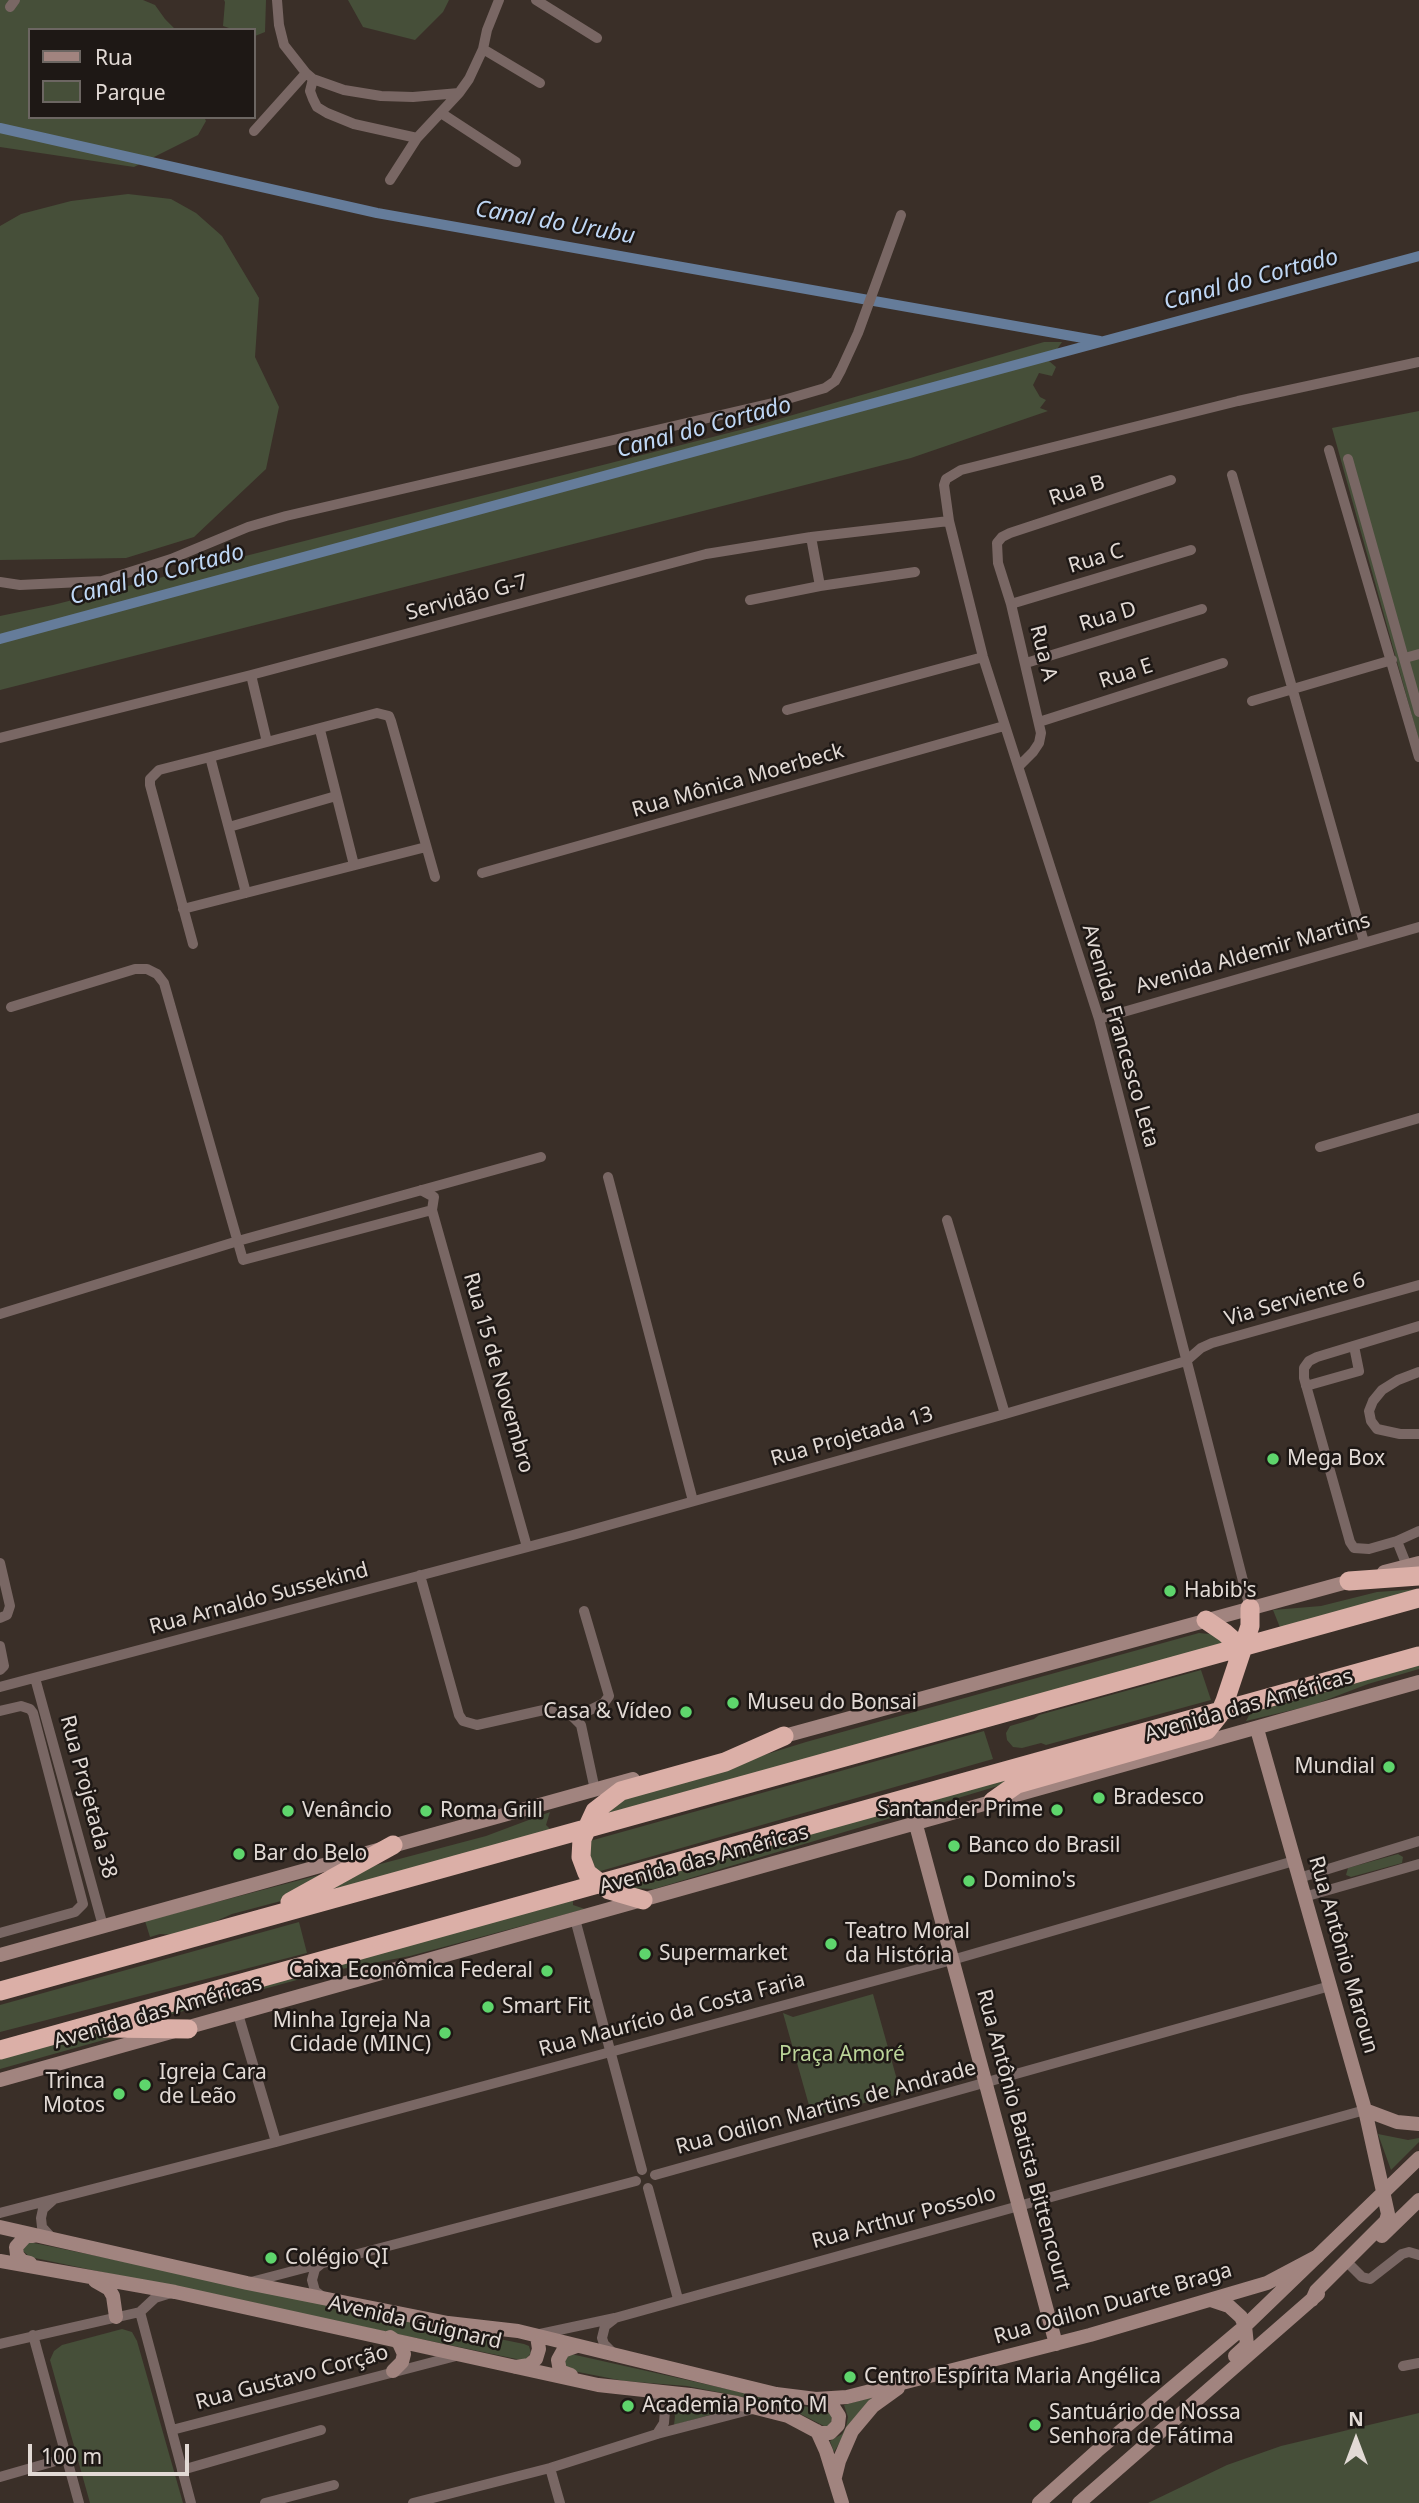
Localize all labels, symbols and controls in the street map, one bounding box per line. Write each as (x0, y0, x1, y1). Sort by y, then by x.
legend (28, 28, 256, 119)
text: Rua (95, 43, 133, 71)
text: Parque (95, 78, 165, 106)
water label: Canal do Urubu (473, 195, 637, 251)
water label: Canal do Cortado (1161, 243, 1341, 317)
water label: Canal do Cortado (614, 391, 794, 465)
street label: Rua B (1046, 470, 1108, 512)
water label: Canal do Cortado (67, 538, 247, 612)
street label: Rua C (1065, 539, 1127, 579)
street label: Servidão G-7 (403, 570, 531, 626)
street label: Rua D (1076, 596, 1140, 638)
street label: Rua A (1024, 622, 1062, 684)
street label: Rua E (1096, 654, 1156, 694)
street label: Rua Mônica Moerbeck (629, 739, 847, 823)
street label: Avenida Aldemir Martins (1133, 908, 1373, 1000)
street label: Avenida Francesco Leta (1076, 922, 1164, 1150)
street label: Via Serviente 6 (1222, 1268, 1368, 1332)
street label: Rua 15 de Novembro (457, 1270, 539, 1476)
street label: Rua Projetada 13 (768, 1402, 936, 1472)
place label: Mega Box (1287, 1446, 1385, 1472)
marker: Mega Box (1265, 1451, 1281, 1467)
street label: Rua Arnaldo Sussekind (147, 1558, 371, 1640)
place label: Habib's (1184, 1578, 1257, 1604)
marker: Habib's (1162, 1583, 1178, 1599)
street label: Avenida das Américas (1142, 1664, 1356, 1748)
place label: Museu do Bonsai (747, 1690, 917, 1716)
marker: Museu do Bonsai (725, 1695, 741, 1711)
place label: Casa & Vídeo (543, 1699, 672, 1725)
marker: Casa & Vídeo (678, 1704, 694, 1720)
street label: Rua Projetada 38 (54, 1713, 122, 1881)
place label: Mundial (1294, 1754, 1375, 1780)
marker: Mundial (1381, 1759, 1397, 1775)
place label: Bradesco (1113, 1785, 1204, 1811)
marker: Bradesco (1091, 1790, 1107, 1806)
place label: Santander Prime (877, 1797, 1043, 1823)
place label: Venâncio (302, 1798, 392, 1824)
place label: Roma Grill (440, 1798, 543, 1824)
marker: Santander Prime (1049, 1802, 1065, 1818)
marker: Venâncio (280, 1803, 296, 1819)
marker: Roma Grill (418, 1803, 434, 1819)
street label: Avenida das Américas (597, 1820, 811, 1900)
place label: Banco do Brasil (968, 1833, 1120, 1859)
marker: Banco do Brasil (946, 1838, 962, 1854)
place label: Bar do Belo (253, 1841, 367, 1867)
marker: Bar do Belo (231, 1846, 247, 1862)
street label: Rua Antônio Maroun (1303, 1853, 1383, 2057)
place label: Domino's (983, 1868, 1076, 1894)
marker: Domino's (961, 1873, 977, 1889)
place label: Teatro Moral da História (845, 1919, 970, 1969)
marker: Teatro Moral da História (823, 1936, 839, 1952)
place label: Supermarket (659, 1941, 788, 1967)
marker: Supermarket (637, 1946, 653, 1962)
place label: Caixa Econômica Federal (289, 1958, 533, 1984)
marker: Caixa Econômica Federal (539, 1963, 555, 1979)
street label: Rua Maurício da Costa Faria (536, 1967, 808, 2063)
street label: Avenida das Américas (51, 1971, 265, 2055)
street label: Rua Antônio Batista Bittencourt (971, 1987, 1075, 2293)
place label: Smart Fit (502, 1994, 591, 2020)
marker: Smart Fit (480, 1999, 496, 2015)
place label: Minha Igreja Na Cidade (MINC) (273, 2008, 431, 2058)
marker: Minha Igreja Na Cidade (MINC) (437, 2025, 453, 2041)
park label: Praça Amoré (779, 2042, 905, 2068)
street label: Rua Odilon Martins de Andrade (673, 2056, 979, 2160)
place label: Igreja Cara de Leão (159, 2060, 267, 2110)
place label: Trinca Motos (43, 2069, 105, 2119)
marker: Igreja Cara de Leão (137, 2077, 153, 2093)
marker: Trinca Motos (111, 2086, 127, 2102)
street label: Rua Arthur Possolo (809, 2181, 999, 2255)
place label: Colégio QI (285, 2245, 388, 2271)
marker: Colégio QI (263, 2250, 279, 2266)
street label: Rua Odilon Duarte Braga (991, 2258, 1235, 2350)
street label: Avenida Guignard (326, 2291, 504, 2355)
street label: Rua Gustavo Corção (193, 2340, 391, 2416)
place label: Centro Espírita Maria Angélica (864, 2364, 1161, 2390)
marker: Centro Espírita Maria Angélica (842, 2369, 858, 2385)
place label: Academia Ponto M (642, 2393, 828, 2419)
marker: Academia Ponto M (620, 2398, 636, 2414)
place label: Santuário de Nossa Senhora de Fátima (1049, 2400, 1241, 2450)
north arrow (1321, 2405, 1391, 2475)
text: N (1348, 2406, 1364, 2432)
marker: Santuário de Nossa Senhora de Fátima (1027, 2417, 1043, 2433)
scale bar (32, 2430, 192, 2474)
text: 100 m (41, 2442, 102, 2470)

